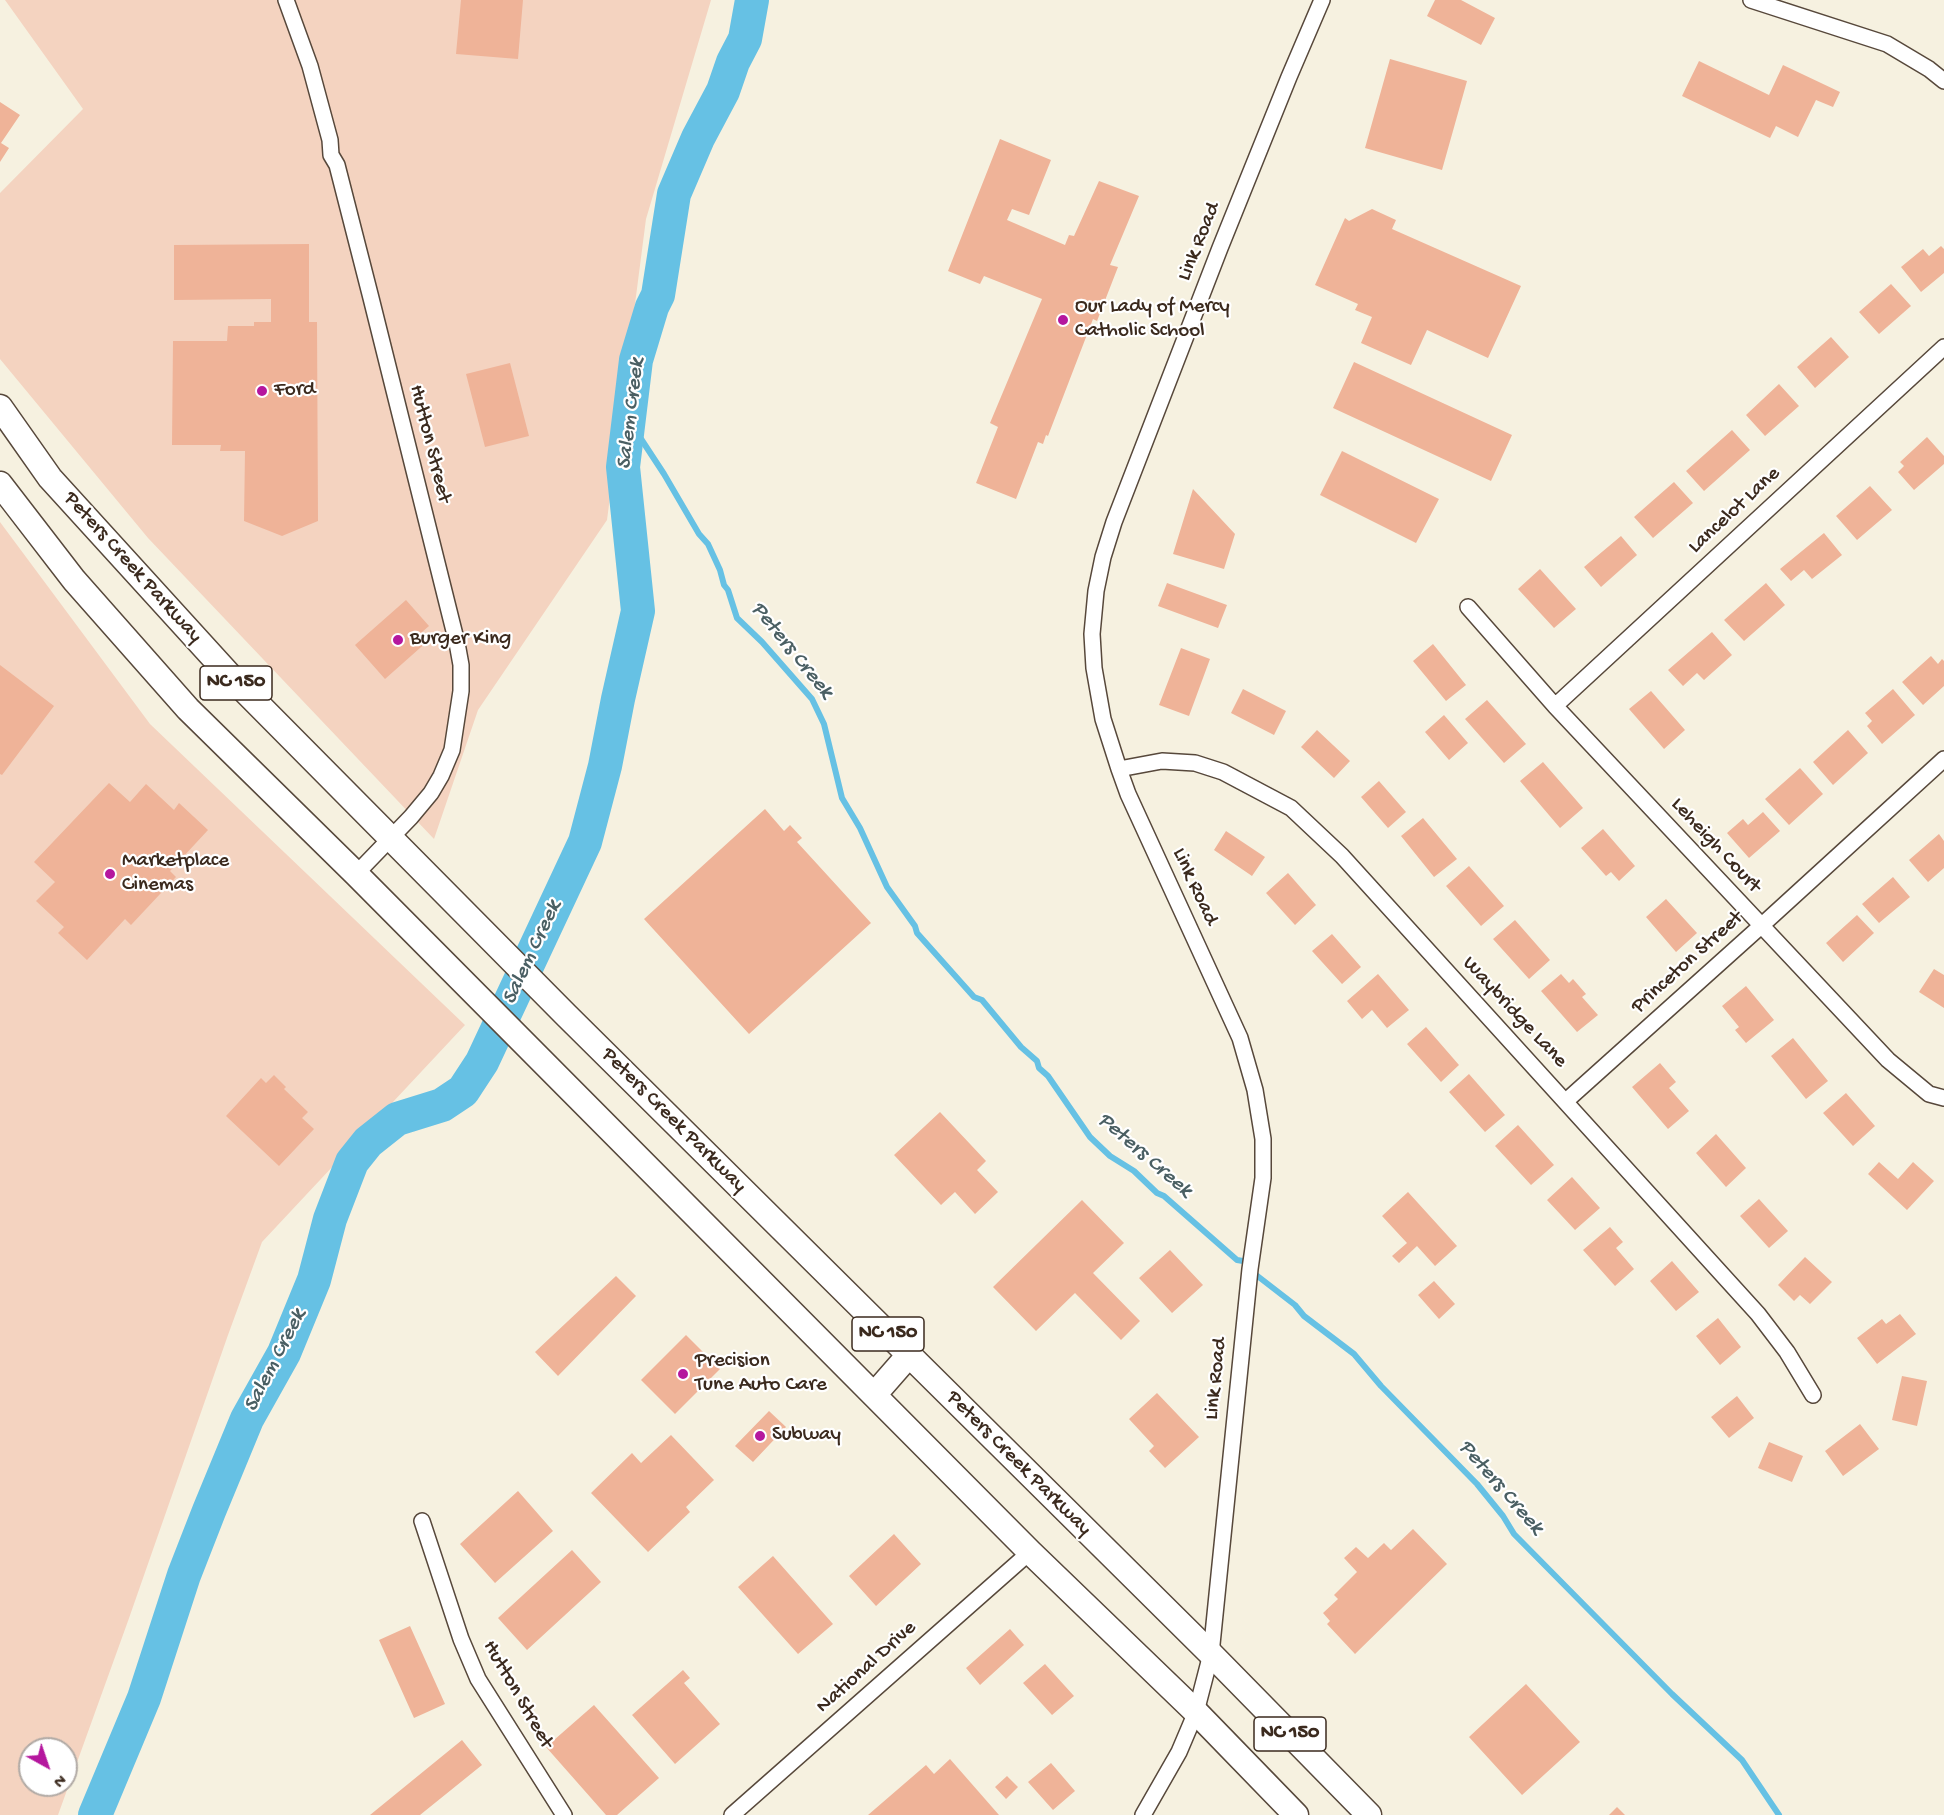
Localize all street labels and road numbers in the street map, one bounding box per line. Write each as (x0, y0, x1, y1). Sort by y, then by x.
street label: Link Road (1173, 199, 1227, 285)
street label: Hutton Street (402, 382, 456, 506)
street label: Lancelot Lane (1684, 462, 1786, 560)
street label: Peters Creek Parkway (57, 487, 207, 649)
road number: NC 150 (200, 666, 272, 700)
street label: Leheigh Court (1664, 793, 1766, 899)
street label: Link Road (1165, 844, 1223, 930)
street label: Princeton Street (1627, 906, 1749, 1020)
street label: Waybridge Lane (1456, 952, 1572, 1074)
street label: Peters Creek Parkway (595, 1043, 751, 1199)
road number: NC 150 (852, 1317, 924, 1351)
street label: Link Road (1200, 1337, 1234, 1421)
street label: Peters Creek Parkway (940, 1386, 1096, 1542)
street label: National Drive (812, 1616, 922, 1720)
street label: Hutton Street (476, 1636, 558, 1754)
road number: NC 150 (1254, 1717, 1326, 1751)

